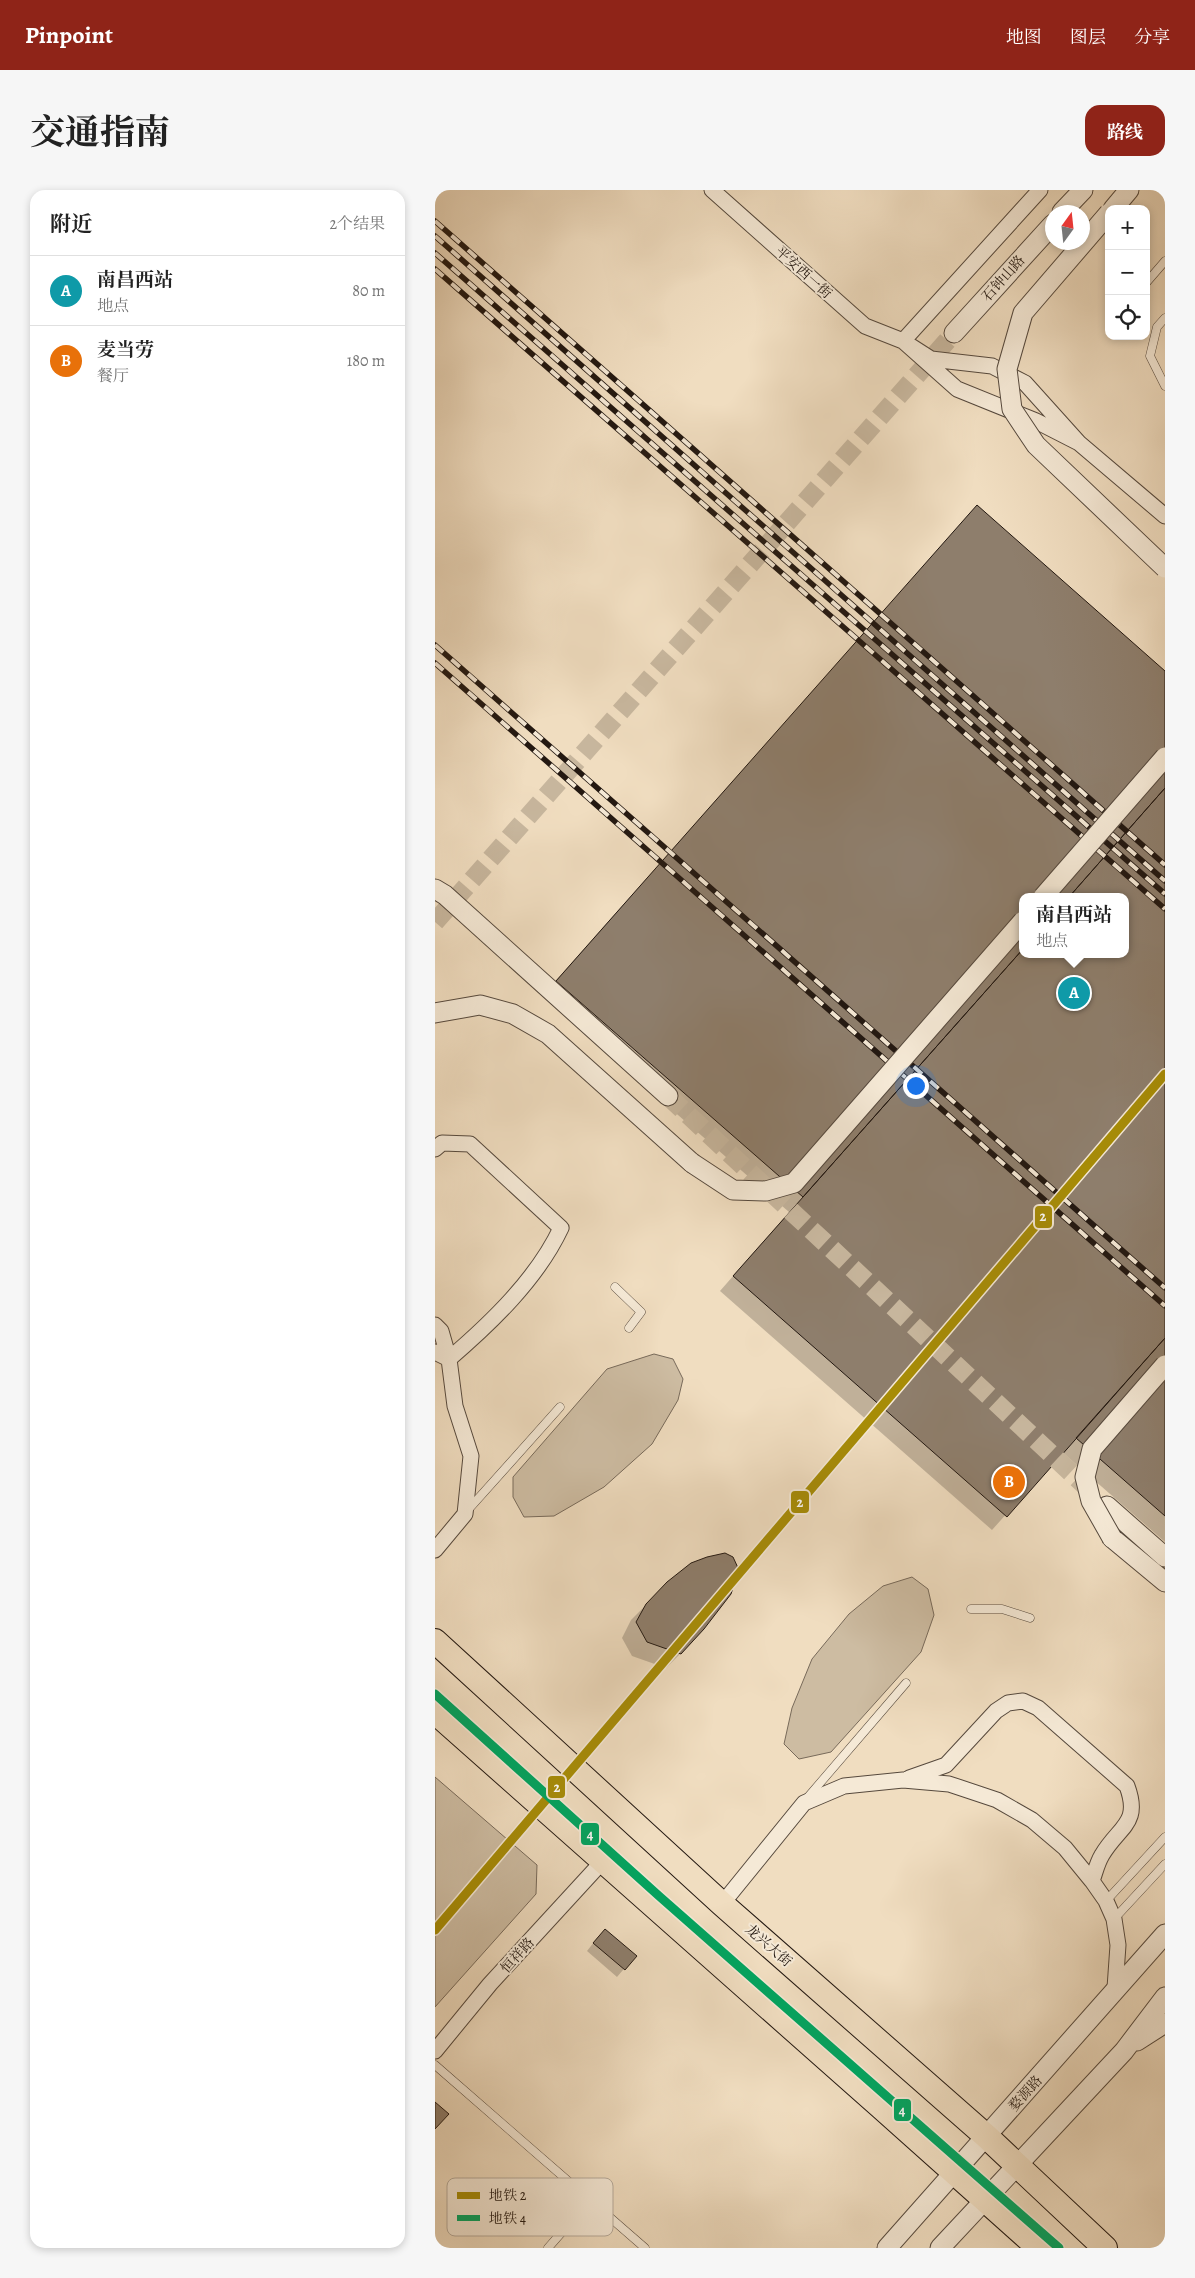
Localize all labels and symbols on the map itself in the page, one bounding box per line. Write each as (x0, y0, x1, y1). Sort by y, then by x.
north arrow (1045, 205, 1090, 250)
street label: 平安西一街 (771, 242, 836, 303)
street label: 石钟山路 (978, 251, 1029, 305)
pin: A (1058, 974, 1090, 1012)
your location (903, 1073, 929, 1099)
line badge: 2 (1034, 1205, 1053, 1229)
text: 2 (1040, 1207, 1047, 1226)
pin: B (993, 1463, 1025, 1501)
line badge: 2 (790, 1490, 810, 1514)
text: 2 (797, 1493, 804, 1512)
line badge: 2 (547, 1775, 566, 1799)
text: 2 (554, 1778, 561, 1797)
line badge: 4 (580, 1822, 600, 1846)
text: 4 (587, 1825, 594, 1844)
street label: 龙兴大街 (741, 1920, 796, 1971)
street label: 恒祥路 (496, 1933, 538, 1977)
street label: 婺源路 (1004, 2071, 1046, 2115)
line badge: 4 (893, 2098, 912, 2122)
text: 4 (899, 2101, 906, 2120)
legend (447, 2178, 613, 2236)
text: 地铁 2 (489, 2186, 527, 2205)
text: 地铁 4 (489, 2209, 526, 2228)

